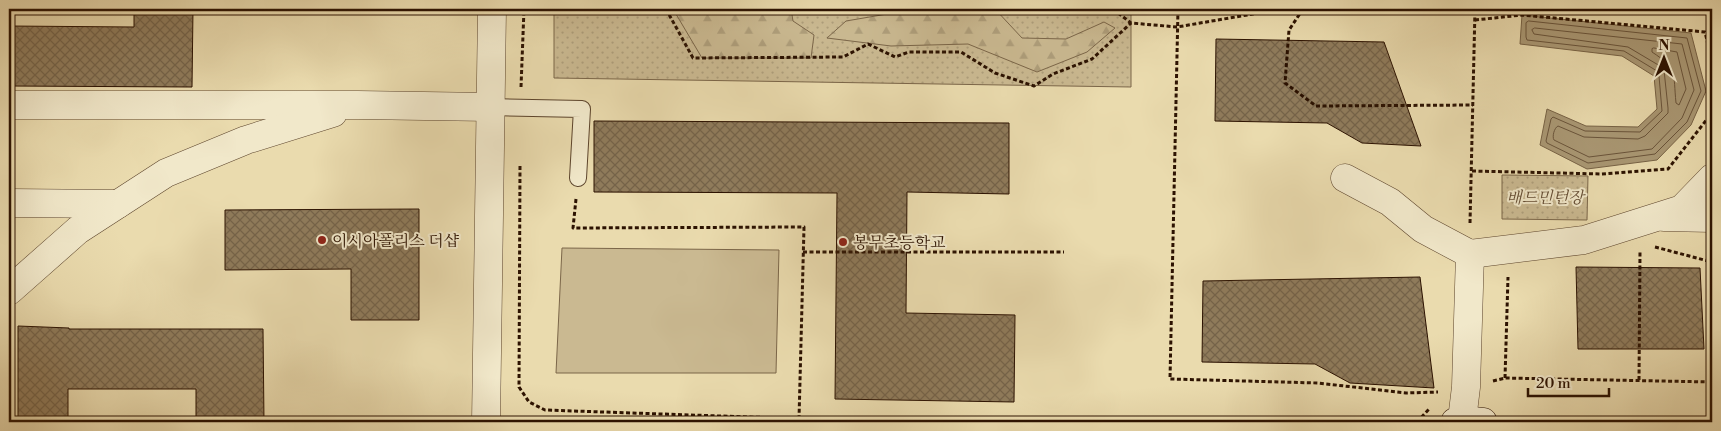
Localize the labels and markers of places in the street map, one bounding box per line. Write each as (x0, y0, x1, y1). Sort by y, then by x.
place label: 이시아폴리스 더샵 (332, 231, 459, 251)
place label: 봉무초등학교 (853, 233, 946, 253)
marker: 이시아폴리스 더샵 (316, 234, 328, 246)
marker: 봉무초등학교 (837, 236, 849, 248)

